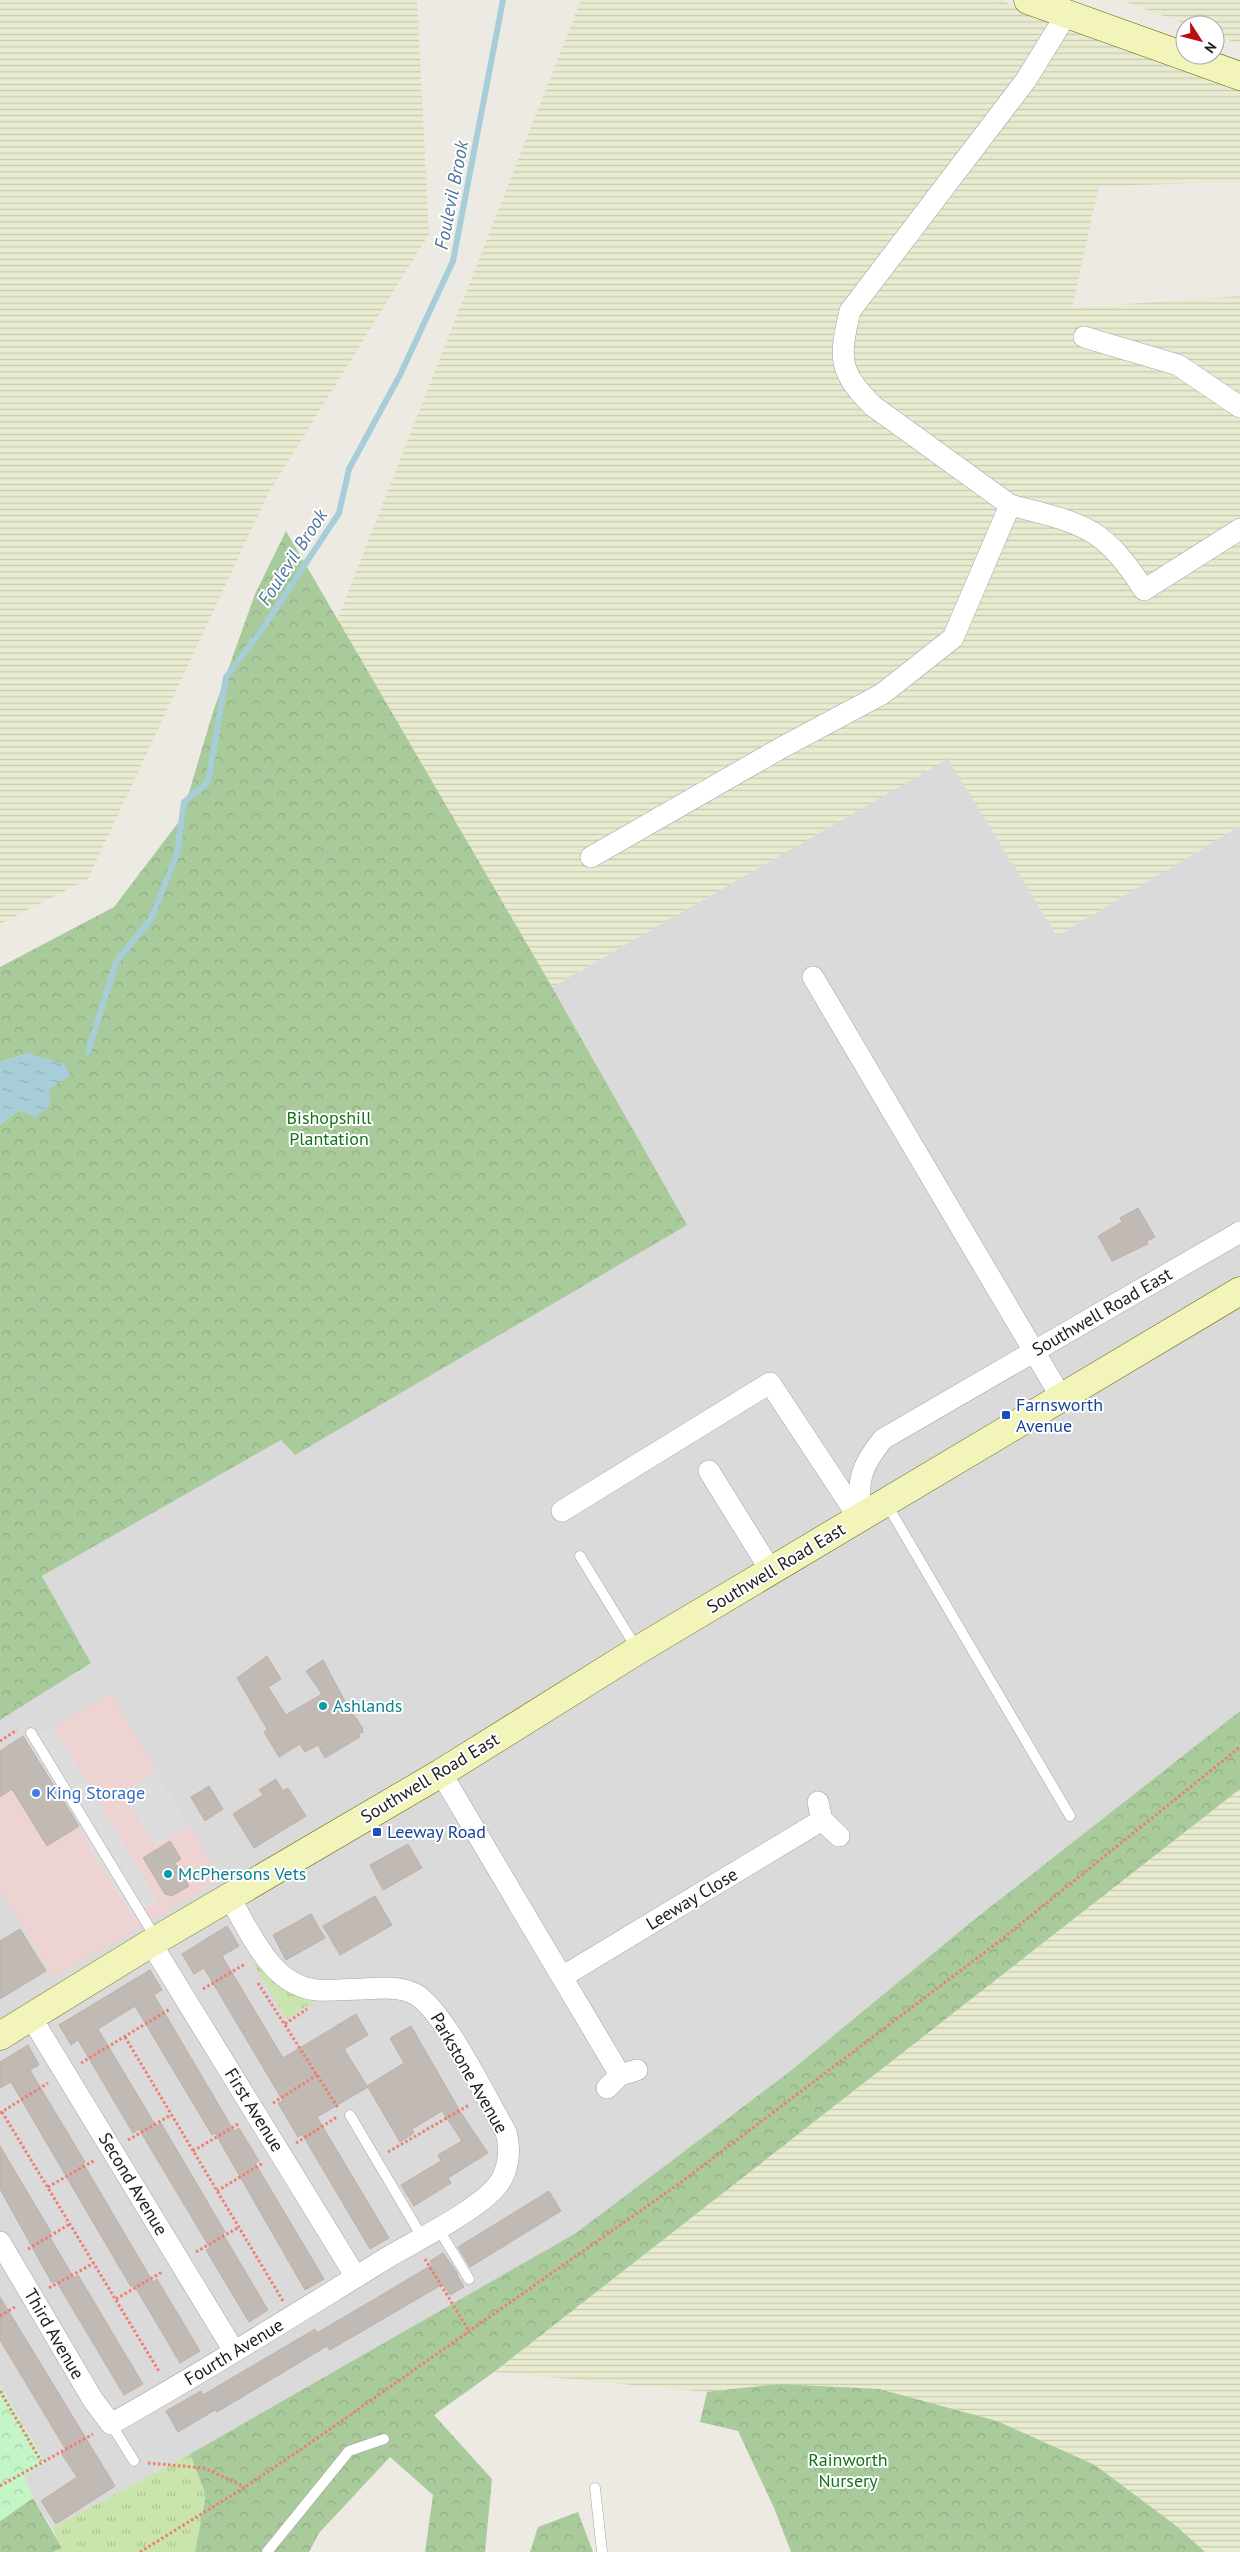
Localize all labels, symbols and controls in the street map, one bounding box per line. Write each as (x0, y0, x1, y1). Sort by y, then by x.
north arrow (1175, 15, 1225, 65)
text: N (1201, 39, 1221, 57)
water label: Foulevil Brook (429, 137, 474, 251)
water label: Foulevil Brook (252, 503, 333, 610)
park label: Bishopshill Plantation (287, 1106, 372, 1150)
street label: Southwell Road East (1028, 1262, 1176, 1361)
place label: Farnsworth Avenue (1016, 1393, 1103, 1437)
marker: Farnsworth Avenue (1000, 1409, 1012, 1421)
street label: Southwell Road East (702, 1517, 849, 1618)
place label: Ashlands (333, 1694, 402, 1717)
marker: Ashlands (317, 1700, 329, 1712)
street label: Southwell Road East (356, 1727, 503, 1828)
place label: King Storage (46, 1781, 145, 1804)
marker: King Storage (30, 1787, 42, 1799)
place label: Leeway Road (387, 1820, 486, 1843)
marker: Leeway Road (371, 1826, 383, 1838)
place label: McPhersons Vets (178, 1862, 306, 1885)
street label: Leeway Close (642, 1862, 742, 1935)
marker: McPhersons Vets (162, 1868, 174, 1880)
street label: Parkstone Avenue (426, 2008, 513, 2137)
street label: First Avenue (220, 2064, 289, 2156)
street label: Second Avenue (94, 2128, 173, 2239)
street label: Third Avenue (19, 2284, 90, 2383)
street label: Fourth Avenue (180, 2313, 288, 2390)
park label: Rainworth Nursery (808, 2448, 888, 2492)

